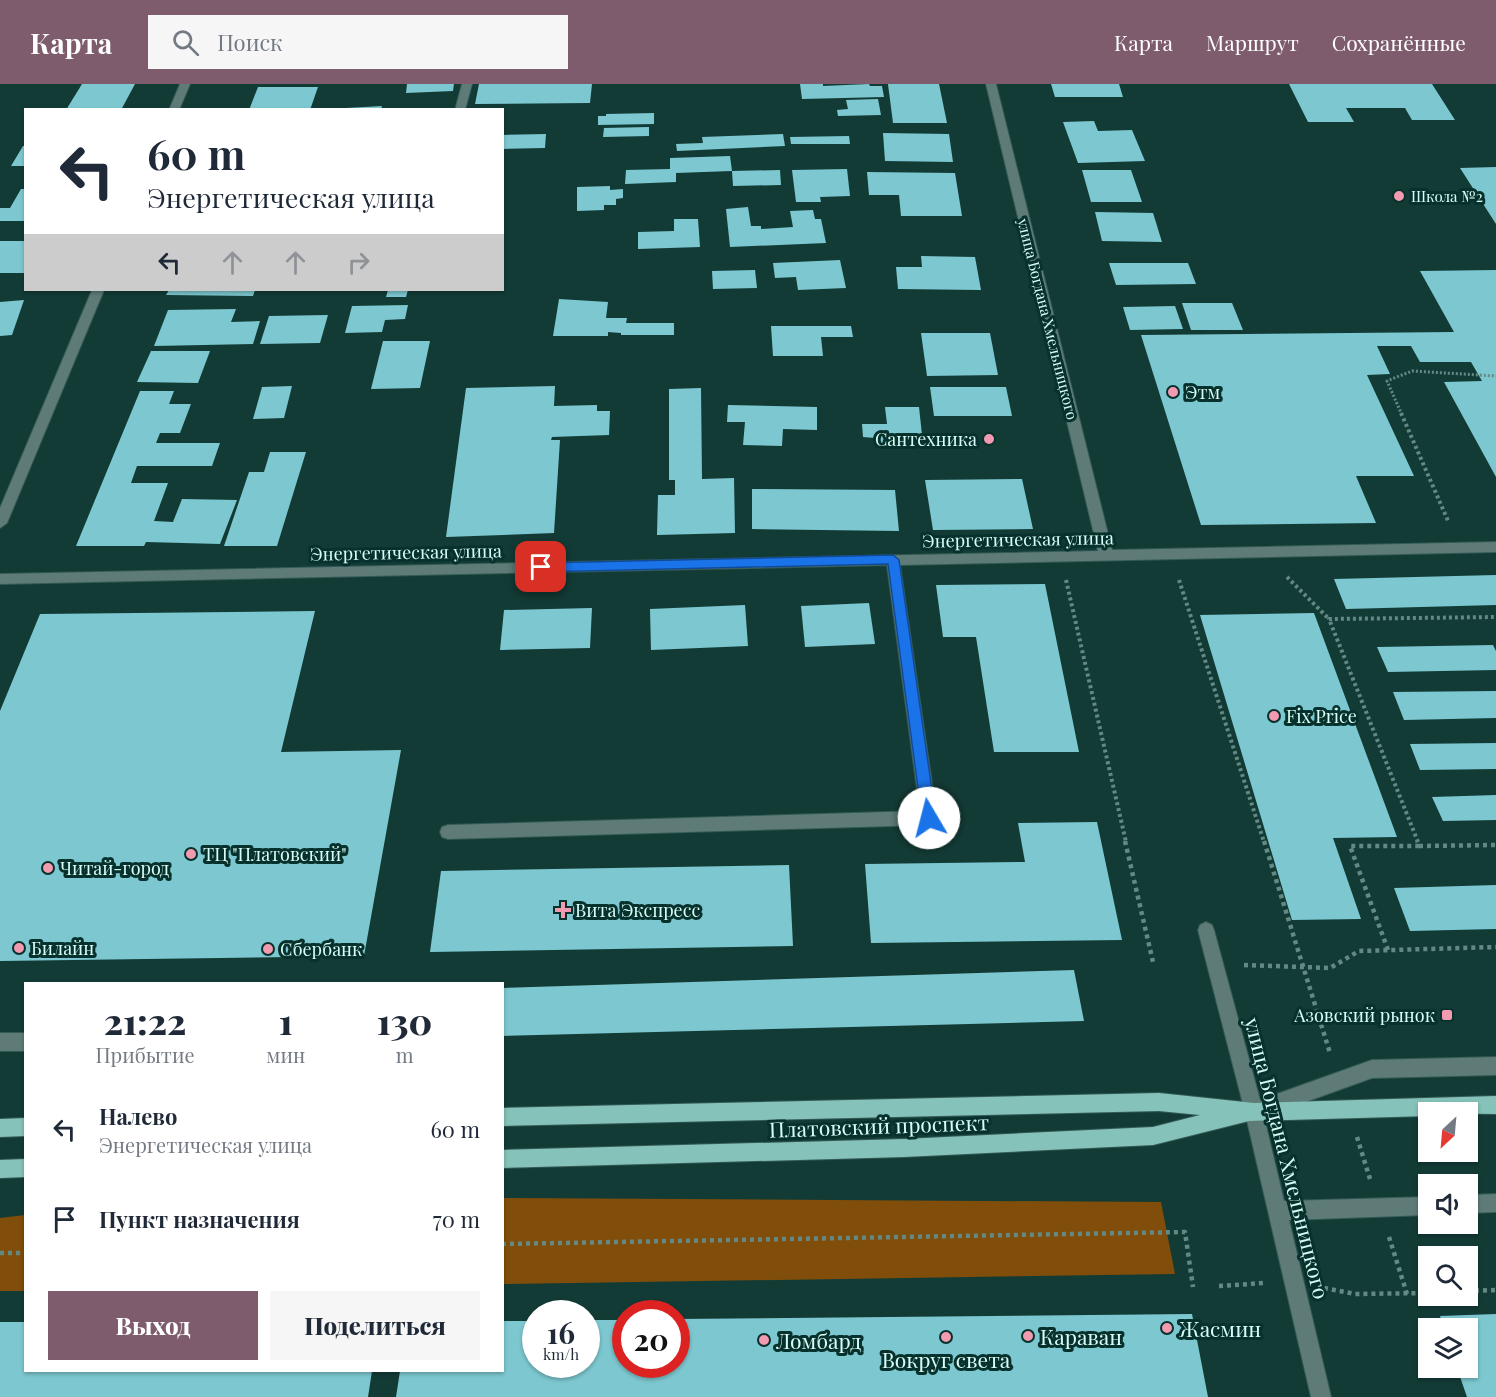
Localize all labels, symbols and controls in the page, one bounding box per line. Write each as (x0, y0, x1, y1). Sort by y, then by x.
search box (148, 15, 568, 69)
text: Карта (30, 24, 112, 61)
icon: search (169, 26, 202, 59)
text: Поиск (217, 27, 283, 57)
text: Карта (1114, 28, 1173, 56)
text: Маршрут (1206, 28, 1299, 56)
text: Сохранённые (1332, 28, 1466, 56)
text: 60 m (147, 125, 245, 181)
icon: left (48, 132, 126, 210)
text: Энергетическая улица (147, 179, 435, 215)
place label: Школа №2 (1411, 186, 1483, 206)
marker: Школа №2 (1392, 189, 1406, 203)
street label: улица Богдана Хмельницкого (1013, 215, 1083, 422)
icon: left (153, 246, 186, 279)
icon: ahead (216, 246, 249, 279)
icon: ahead (279, 246, 312, 279)
icon: right (342, 246, 375, 279)
place label: Этм (1185, 380, 1220, 404)
marker: Этм (1166, 385, 1180, 399)
place label: Сантехника (875, 427, 977, 451)
marker: Сантехника (982, 432, 996, 446)
street label: Энергетическая улица (922, 525, 1114, 553)
street label: Энергетическая улица (310, 538, 502, 566)
pin (515, 541, 566, 592)
icon: arrive (524, 550, 557, 583)
place label: Fix Price (1286, 704, 1357, 728)
marker: Fix Price (1267, 709, 1281, 723)
position arrow (897, 786, 961, 850)
place label: ТЦ "Платовский" (203, 842, 347, 866)
marker: ТЦ "Платовский" (184, 847, 198, 861)
place label: Читай-город (60, 856, 170, 880)
marker: Читай-город (41, 861, 55, 875)
place label: Вита Экспресс (575, 898, 700, 922)
marker: Вита Экспресс (556, 903, 570, 917)
place label: Билайн (31, 936, 94, 960)
place label: Сбербанк (280, 937, 362, 961)
marker: Билайн (12, 941, 26, 955)
marker: Сбербанк (261, 942, 275, 956)
text: 21:22 (104, 996, 187, 1044)
text: 1 (279, 996, 293, 1044)
text: 130 (377, 996, 432, 1044)
place label: Азовский рынок (1293, 1003, 1435, 1027)
marker: Азовский рынок (1440, 1008, 1454, 1022)
street label: улица Богдана Хмельницкого (1239, 1013, 1337, 1302)
text: Прибытие (96, 1041, 195, 1068)
text: мин (266, 1041, 305, 1068)
text: m (396, 1041, 413, 1068)
text: Налево (99, 1101, 177, 1131)
north arrow (1418, 1102, 1478, 1162)
map controls (1418, 1102, 1478, 1378)
street label: Платовский проспект (768, 1107, 990, 1143)
icon: left (48, 1113, 81, 1146)
text: 60 m (430, 1114, 480, 1144)
text: Энергетическая улица (99, 1131, 312, 1158)
button: sound (1418, 1174, 1478, 1234)
icon: arrive (48, 1203, 81, 1236)
text: Пункт назначения (99, 1204, 300, 1234)
text: 70 m (433, 1204, 480, 1234)
button: search (1418, 1246, 1478, 1306)
button: Выход (48, 1291, 258, 1360)
button: Поделиться (270, 1291, 480, 1360)
speed limit sign: 20 (612, 1300, 690, 1378)
text: 16 (547, 1312, 575, 1352)
place label: Жасмин (1179, 1314, 1261, 1342)
button: layers (1418, 1318, 1478, 1378)
marker: Жасмин (1160, 1321, 1174, 1335)
place label: Караван (1040, 1322, 1122, 1350)
place label: Ломбард (775, 1326, 861, 1354)
marker: Караван (1021, 1329, 1035, 1343)
marker: Вокруг света (939, 1330, 953, 1344)
marker: Ломбард (757, 1333, 771, 1347)
text: km/h (543, 1344, 579, 1364)
place label: Вокруг света (882, 1345, 1011, 1373)

